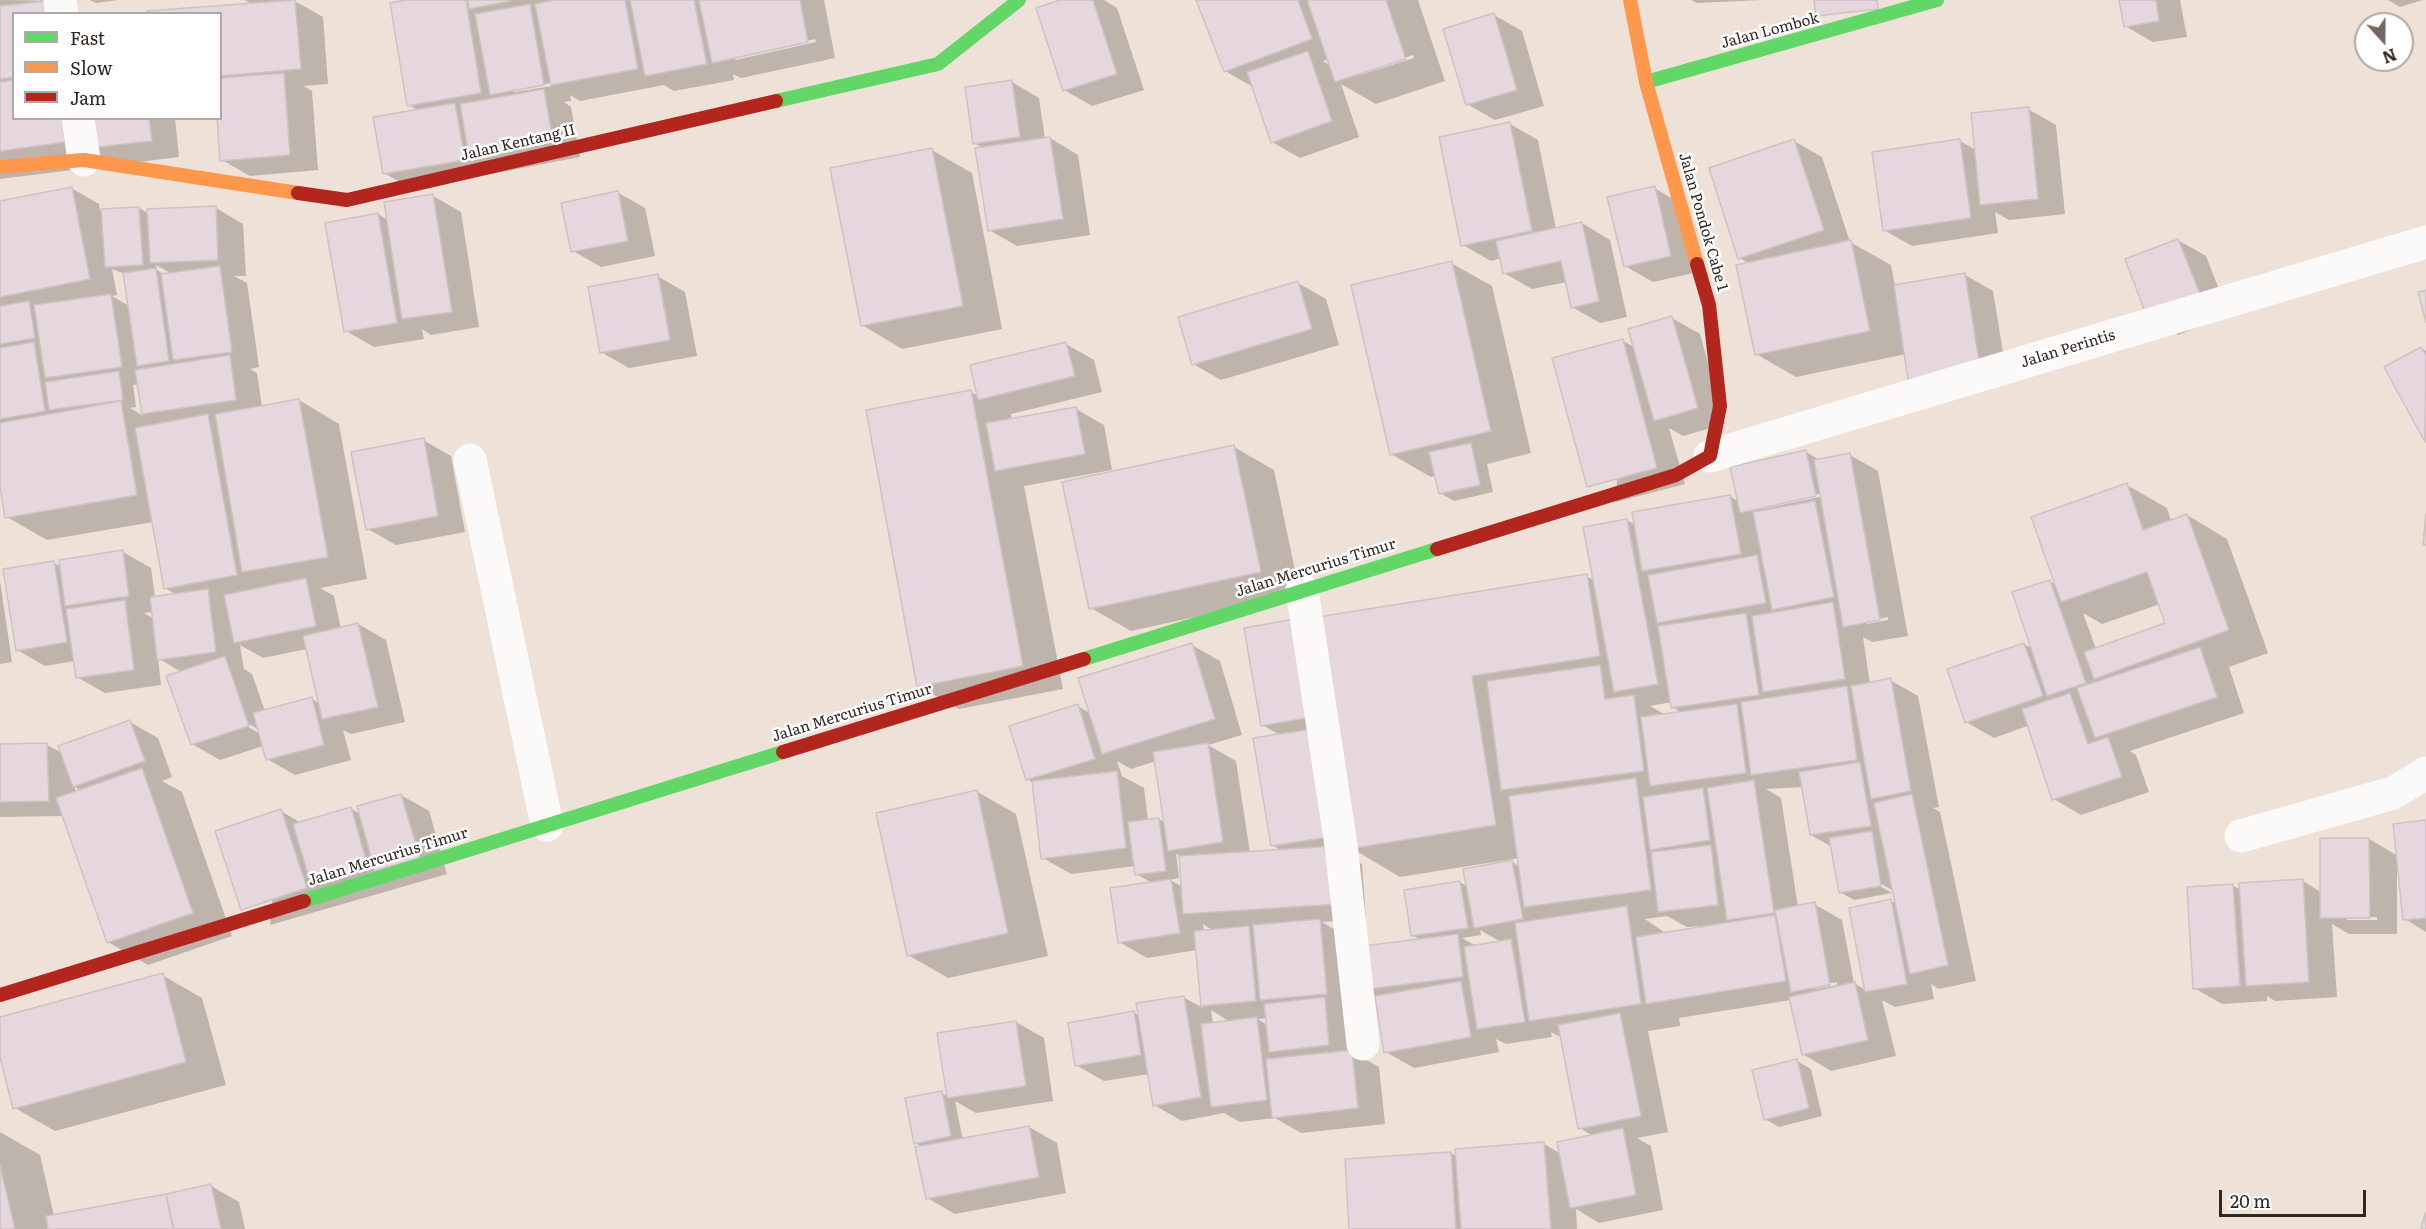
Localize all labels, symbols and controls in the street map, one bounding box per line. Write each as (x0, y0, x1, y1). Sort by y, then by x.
street label: Jalan Lombok (1719, 9, 1821, 53)
legend (12, 12, 222, 120)
north arrow (2354, 12, 2414, 72)
text: Fast (70, 24, 105, 51)
text: N (2379, 43, 2400, 71)
text: Slow (70, 54, 112, 81)
text: Jam (70, 84, 106, 111)
street label: Jalan Kentang II (459, 121, 577, 165)
street label: Jalan Pondok Cabe 1 (1675, 151, 1731, 293)
street label: Jalan Perintis (2019, 326, 2117, 372)
street label: Jalan Mercurius Timur (1234, 535, 1398, 601)
street label: Jalan Mercurius Timur (770, 680, 934, 746)
street label: Jalan Mercurius Timur (306, 824, 470, 890)
scale bar (2222, 1178, 2369, 1216)
text: 20 m (2230, 1187, 2271, 1214)

